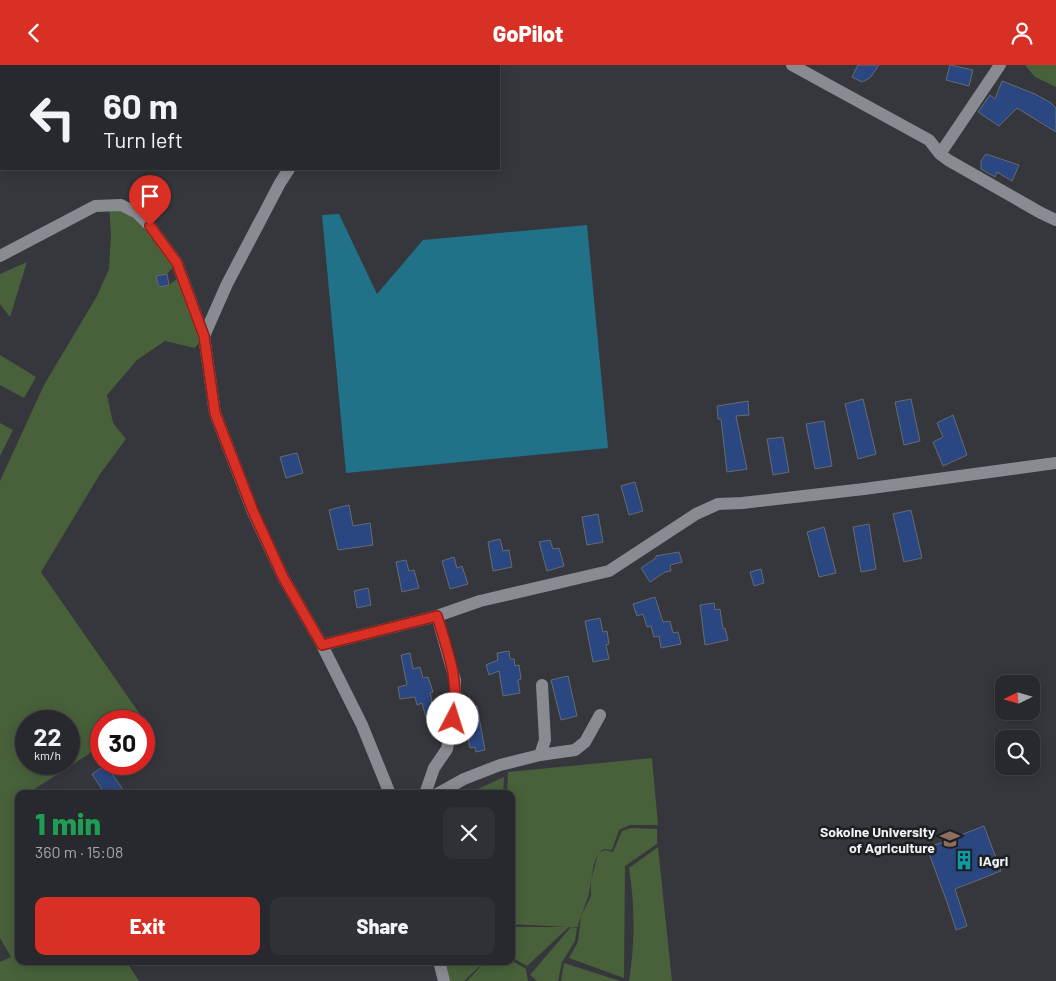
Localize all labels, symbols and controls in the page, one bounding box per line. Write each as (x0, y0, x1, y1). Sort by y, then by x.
icon: back (20, 19, 48, 47)
icon: person (1008, 19, 1036, 47)
text: GoPilot (493, 20, 563, 46)
text: 60 m (103, 84, 178, 126)
icon: left (20, 85, 85, 150)
text: Turn left (103, 126, 183, 152)
pin (129, 175, 171, 226)
icon: arrive (136, 182, 164, 210)
north arrow (995, 675, 1040, 720)
map controls (995, 675, 1040, 775)
position arrow (426, 692, 478, 744)
speed limit sign: 30 (90, 710, 155, 775)
text: 22 (33, 721, 62, 751)
button: search (995, 730, 1040, 775)
text: km/h (34, 748, 61, 762)
text: 1 min (35, 805, 101, 841)
button: close (443, 807, 495, 859)
place label: Sokoine University of Agriculture (820, 823, 935, 856)
school or university icon: Sokoine University of Agriculture (939, 828, 961, 850)
text: 360 m · 15:08 (35, 842, 123, 861)
building icon: iAgri (953, 849, 975, 871)
place label: iAgri (979, 852, 1008, 869)
button: Exit (35, 897, 260, 955)
button: Share (270, 897, 495, 955)

